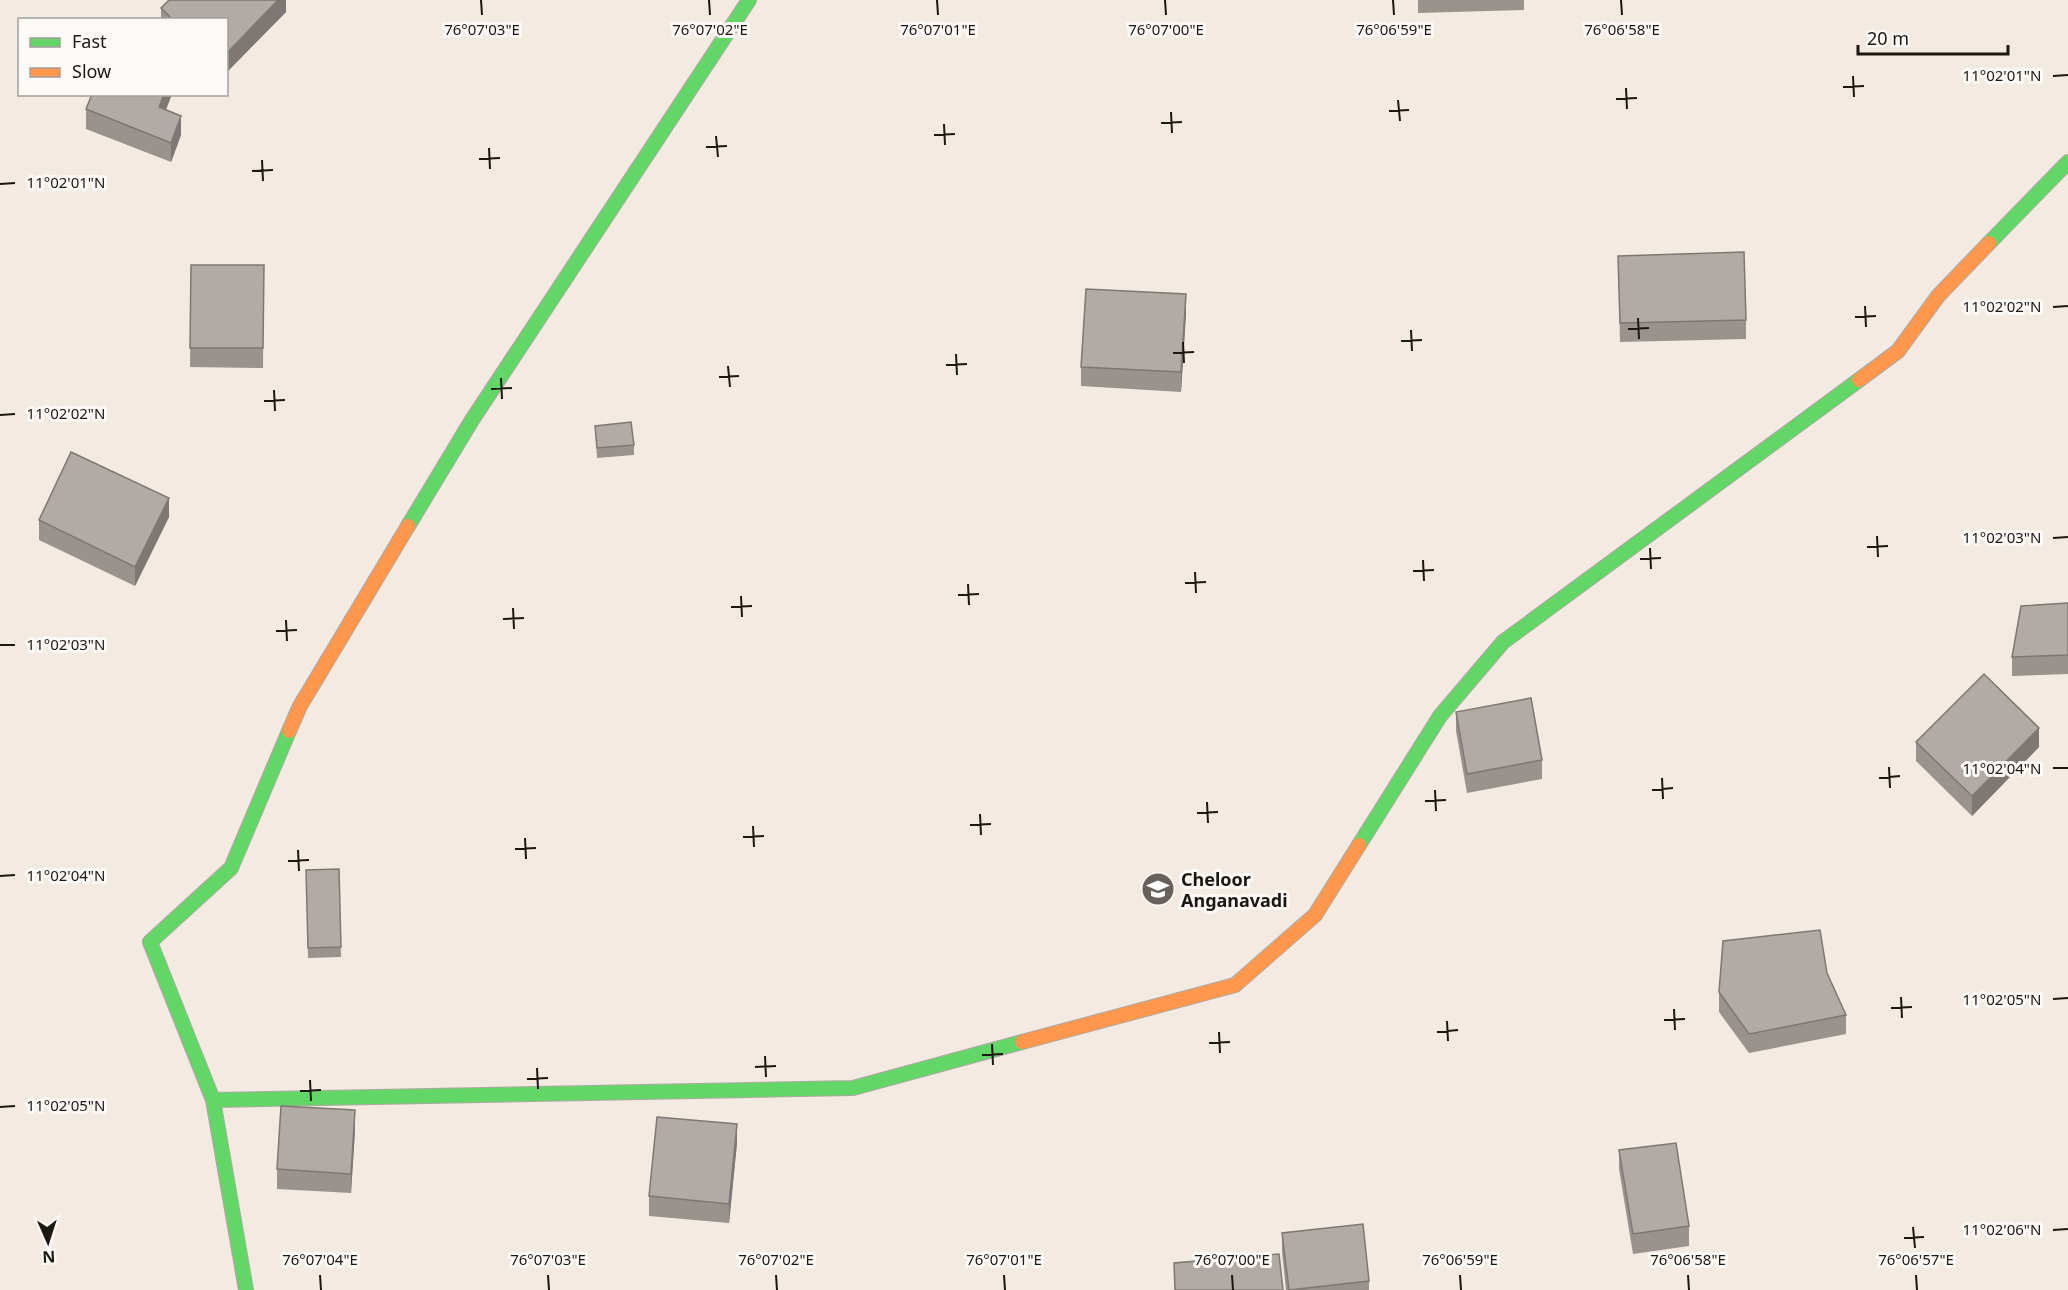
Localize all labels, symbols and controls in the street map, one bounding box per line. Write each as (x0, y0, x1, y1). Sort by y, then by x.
legend (18, 18, 228, 96)
scale bar (1858, 18, 2008, 56)
text: 76°07'03"E (444, 19, 520, 39)
text: 76°07'02"E (672, 19, 748, 39)
text: 76°07'01"E (900, 19, 976, 39)
text: 76°07'00"E (1128, 19, 1204, 39)
text: 76°06'59"E (1356, 19, 1432, 39)
text: 76°06'58"E (1584, 19, 1660, 39)
text: 20 m (1867, 26, 1909, 50)
text: Fast (72, 29, 107, 53)
text: Slow (72, 59, 111, 83)
text: 11°02'01"N (1963, 65, 2041, 85)
text: 11°02'01"N (27, 172, 105, 192)
text: 11°02'02"N (1963, 296, 2041, 316)
text: 11°02'02"N (27, 403, 105, 423)
text: 11°02'03"N (1963, 527, 2041, 547)
text: 11°02'03"N (27, 634, 105, 654)
text: 11°02'04"N (1963, 758, 2041, 778)
text: 11°02'04"N (27, 865, 105, 885)
place label: Cheloor Anganavadi (1181, 867, 1288, 912)
school or university icon: Cheloor Anganavadi (1140, 871, 1176, 907)
text: 11°02'05"N (1963, 989, 2041, 1009)
text: 11°02'05"N (27, 1095, 105, 1115)
north arrow (18, 1212, 78, 1272)
text: 11°02'06"N (1963, 1219, 2041, 1239)
text: N (42, 1246, 56, 1268)
text: 76°07'04"E (282, 1249, 358, 1269)
text: 76°07'03"E (510, 1249, 586, 1269)
text: 76°07'02"E (738, 1249, 814, 1269)
text: 76°07'01"E (966, 1249, 1042, 1269)
text: 76°07'00"E (1194, 1249, 1270, 1269)
text: 76°06'59"E (1422, 1249, 1498, 1269)
text: 76°06'58"E (1650, 1249, 1726, 1269)
text: 76°06'57"E (1878, 1249, 1954, 1269)

